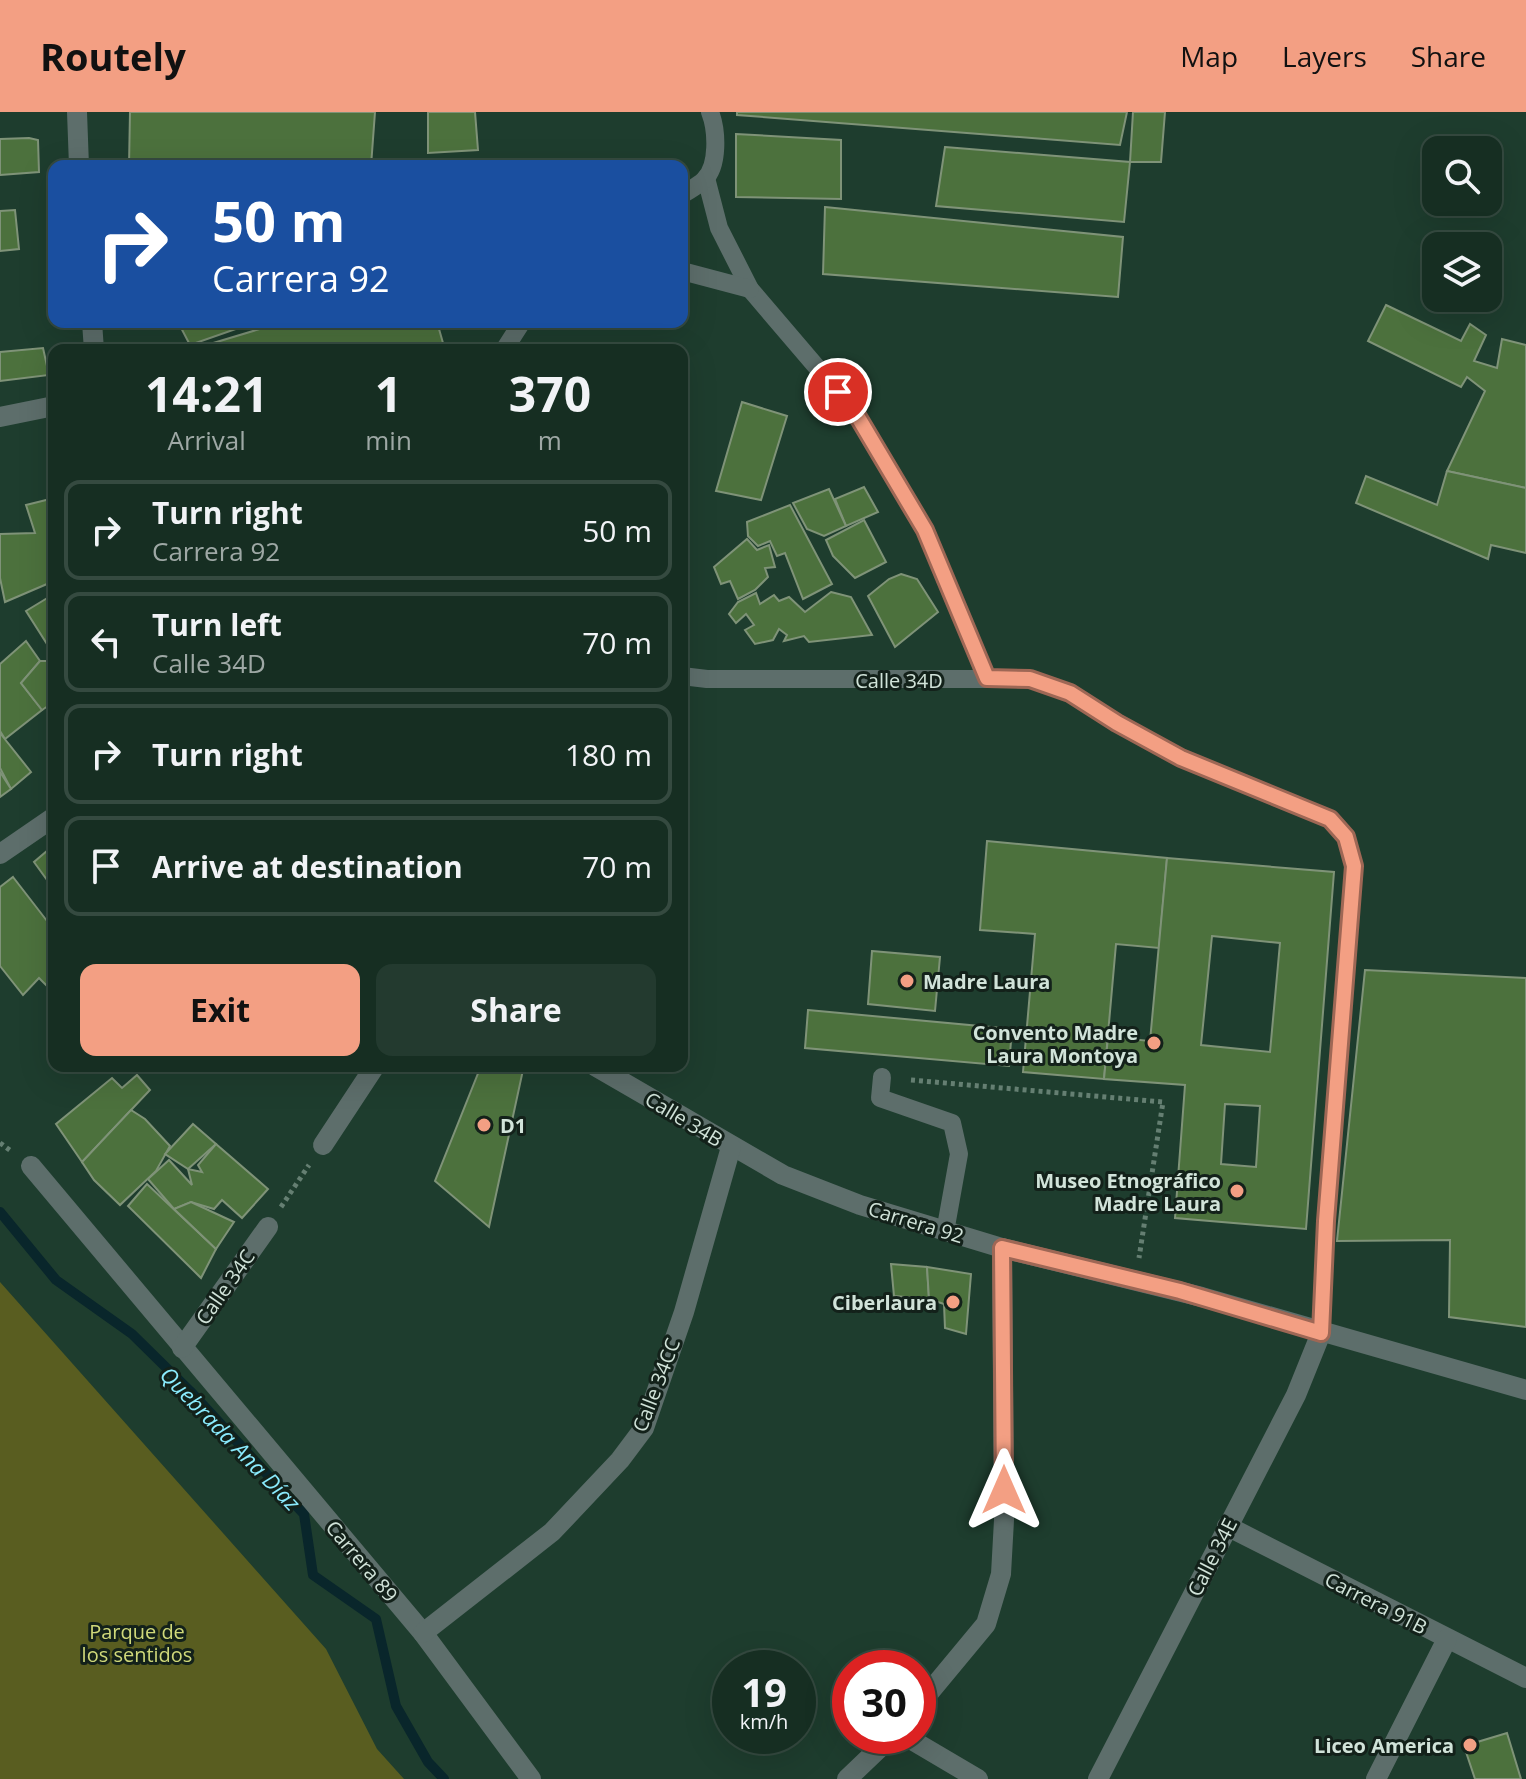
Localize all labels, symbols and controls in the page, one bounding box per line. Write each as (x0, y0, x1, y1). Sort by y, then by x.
text: Routely (40, 30, 186, 82)
text: Map (1180, 37, 1238, 75)
text: Layers (1282, 37, 1367, 75)
text: Share (1411, 37, 1486, 75)
map controls (1422, 136, 1502, 312)
button: search (1422, 136, 1502, 216)
text: 50 m (212, 182, 346, 258)
icon: right (80, 192, 184, 296)
button: layers (1422, 232, 1502, 312)
text: Carrera 92 (212, 254, 390, 303)
pin (804, 358, 872, 426)
text: 14:21 (145, 361, 268, 426)
text: 1 (375, 361, 402, 426)
text: 370 (509, 361, 591, 426)
icon: arrive (816, 370, 860, 414)
text: Arrival (167, 422, 246, 458)
text: min (365, 422, 412, 458)
text: m (538, 422, 562, 458)
text: Turn right (152, 492, 303, 533)
icon: right (84, 508, 128, 552)
text: 50 m (582, 510, 652, 551)
text: Carrera 92 (152, 533, 280, 569)
text: Turn left (152, 604, 282, 645)
icon: left (84, 620, 128, 664)
text: 70 m (582, 622, 652, 663)
text: Calle 34D (152, 645, 266, 681)
street label: Calle 34D (855, 667, 943, 694)
icon: right (84, 732, 128, 776)
text: Turn right (152, 734, 303, 775)
text: 180 m (565, 734, 652, 775)
icon: arrive (84, 844, 128, 888)
text: Arrive at destination (152, 846, 463, 887)
text: 70 m (582, 846, 652, 887)
button: Exit (80, 964, 360, 1056)
button: Share (376, 964, 656, 1056)
place label: Madre Laura (923, 968, 1050, 995)
marker: Madre Laura (898, 972, 916, 990)
place label: Convento Madre Laura Montoya (973, 1019, 1138, 1069)
marker: Convento Madre Laura Montoya (1145, 1034, 1163, 1052)
street label: Calle 34B (640, 1085, 728, 1153)
place label: D1 (500, 1112, 526, 1139)
marker: D1 (475, 1116, 493, 1134)
place label: Museo Etnográfico Madre Laura (1035, 1167, 1221, 1217)
marker: Museo Etnográfico Madre Laura (1228, 1182, 1246, 1200)
street label: Carrera 92 (865, 1195, 967, 1249)
street label: Calle 34C (189, 1244, 261, 1330)
place label: Ciberlaura (832, 1289, 937, 1316)
marker: Ciberlaura (944, 1293, 962, 1311)
street label: Calle 34CC (626, 1334, 686, 1436)
water label: Quebrada Ana Díaz (154, 1359, 308, 1517)
position arrow (962, 1448, 1046, 1532)
street label: Calle 34E (1181, 1513, 1243, 1601)
street label: Carrera 89 (320, 1515, 404, 1607)
street label: Carrera 91B (1320, 1566, 1432, 1640)
park label: Parque de los sentidos (82, 1618, 192, 1668)
speed limit sign: 30 (832, 1650, 936, 1754)
text: 19 (741, 1664, 787, 1719)
text: km/h (740, 1708, 788, 1735)
place label: Liceo America (1314, 1732, 1454, 1759)
marker: Liceo America (1461, 1736, 1479, 1754)

